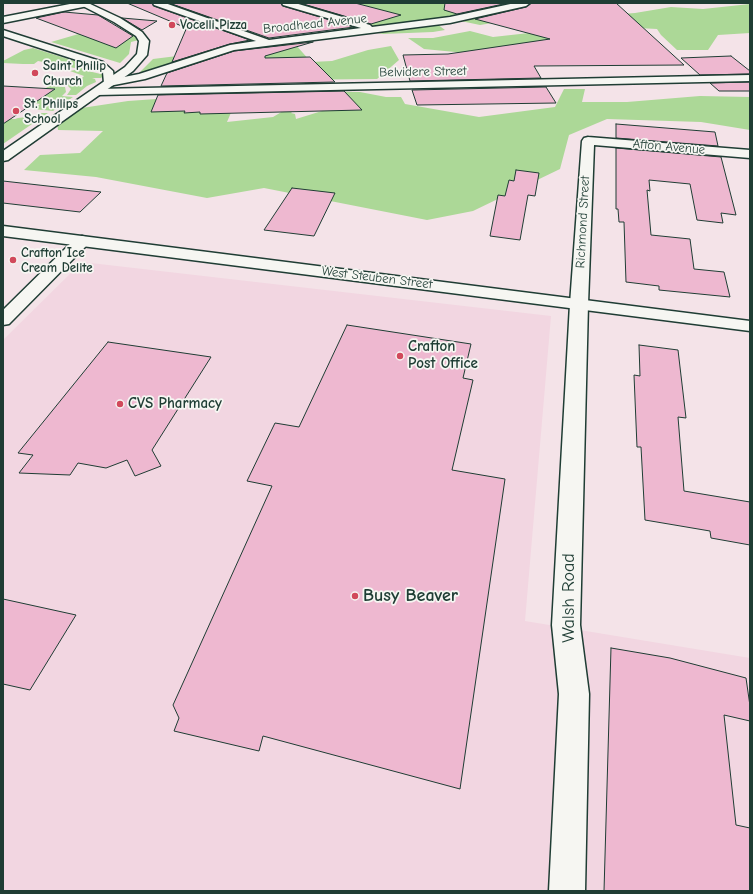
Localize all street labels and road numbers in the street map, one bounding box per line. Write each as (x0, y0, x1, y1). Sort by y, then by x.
street label: Broadhead Avenue (262, 11, 368, 37)
street label: Belvidere Street (379, 63, 467, 81)
street label: Afton Avenue (632, 136, 706, 158)
street label: Richmond Street (573, 175, 593, 269)
street label: West Steuben Street (321, 263, 433, 293)
street label: Walsh Road (558, 553, 580, 643)

